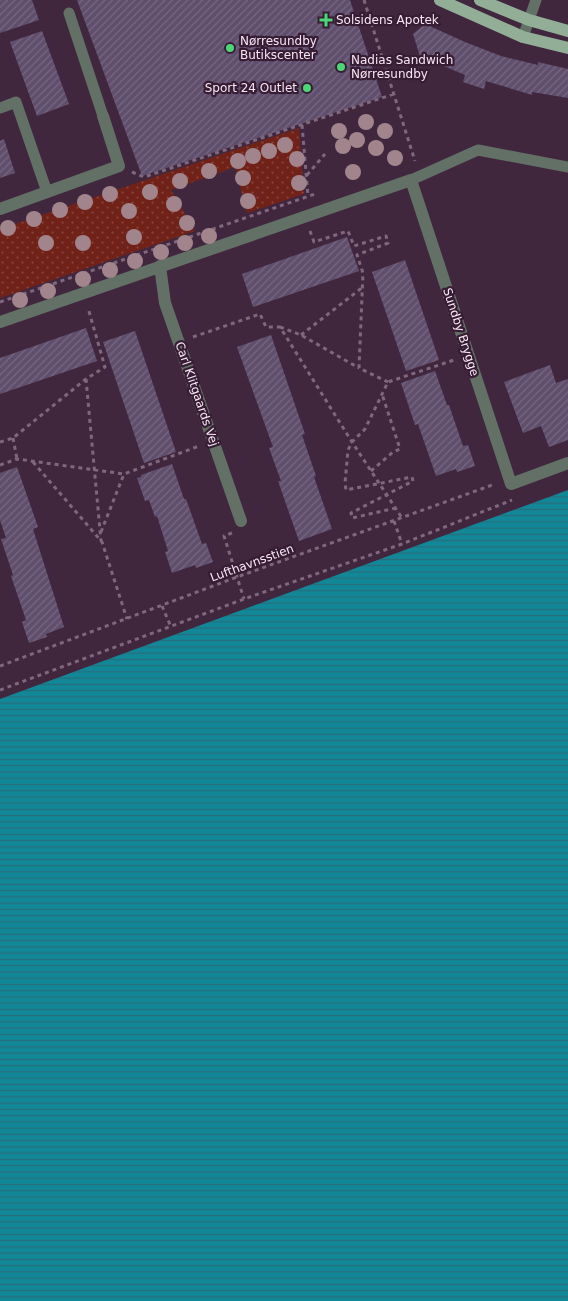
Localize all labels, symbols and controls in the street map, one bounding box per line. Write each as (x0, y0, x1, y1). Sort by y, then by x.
place label: Solsidens Apotek (336, 13, 439, 27)
marker: Solsidens Apotek (320, 14, 332, 26)
place label: Nørresundby Butikscenter (240, 34, 317, 62)
marker: Nørresundby Butikscenter (224, 42, 236, 54)
place label: Nadias Sandwich Nørresundby (351, 53, 453, 81)
marker: Nadias Sandwich Nørresundby (335, 61, 347, 73)
place label: Sport 24 Outlet (205, 81, 297, 95)
marker: Sport 24 Outlet (301, 82, 313, 94)
street label: Sundby Brygge (440, 286, 482, 378)
street label: Carl Klitgaards Vej (173, 340, 221, 448)
street label: Lufthavnsstien (208, 541, 296, 585)

